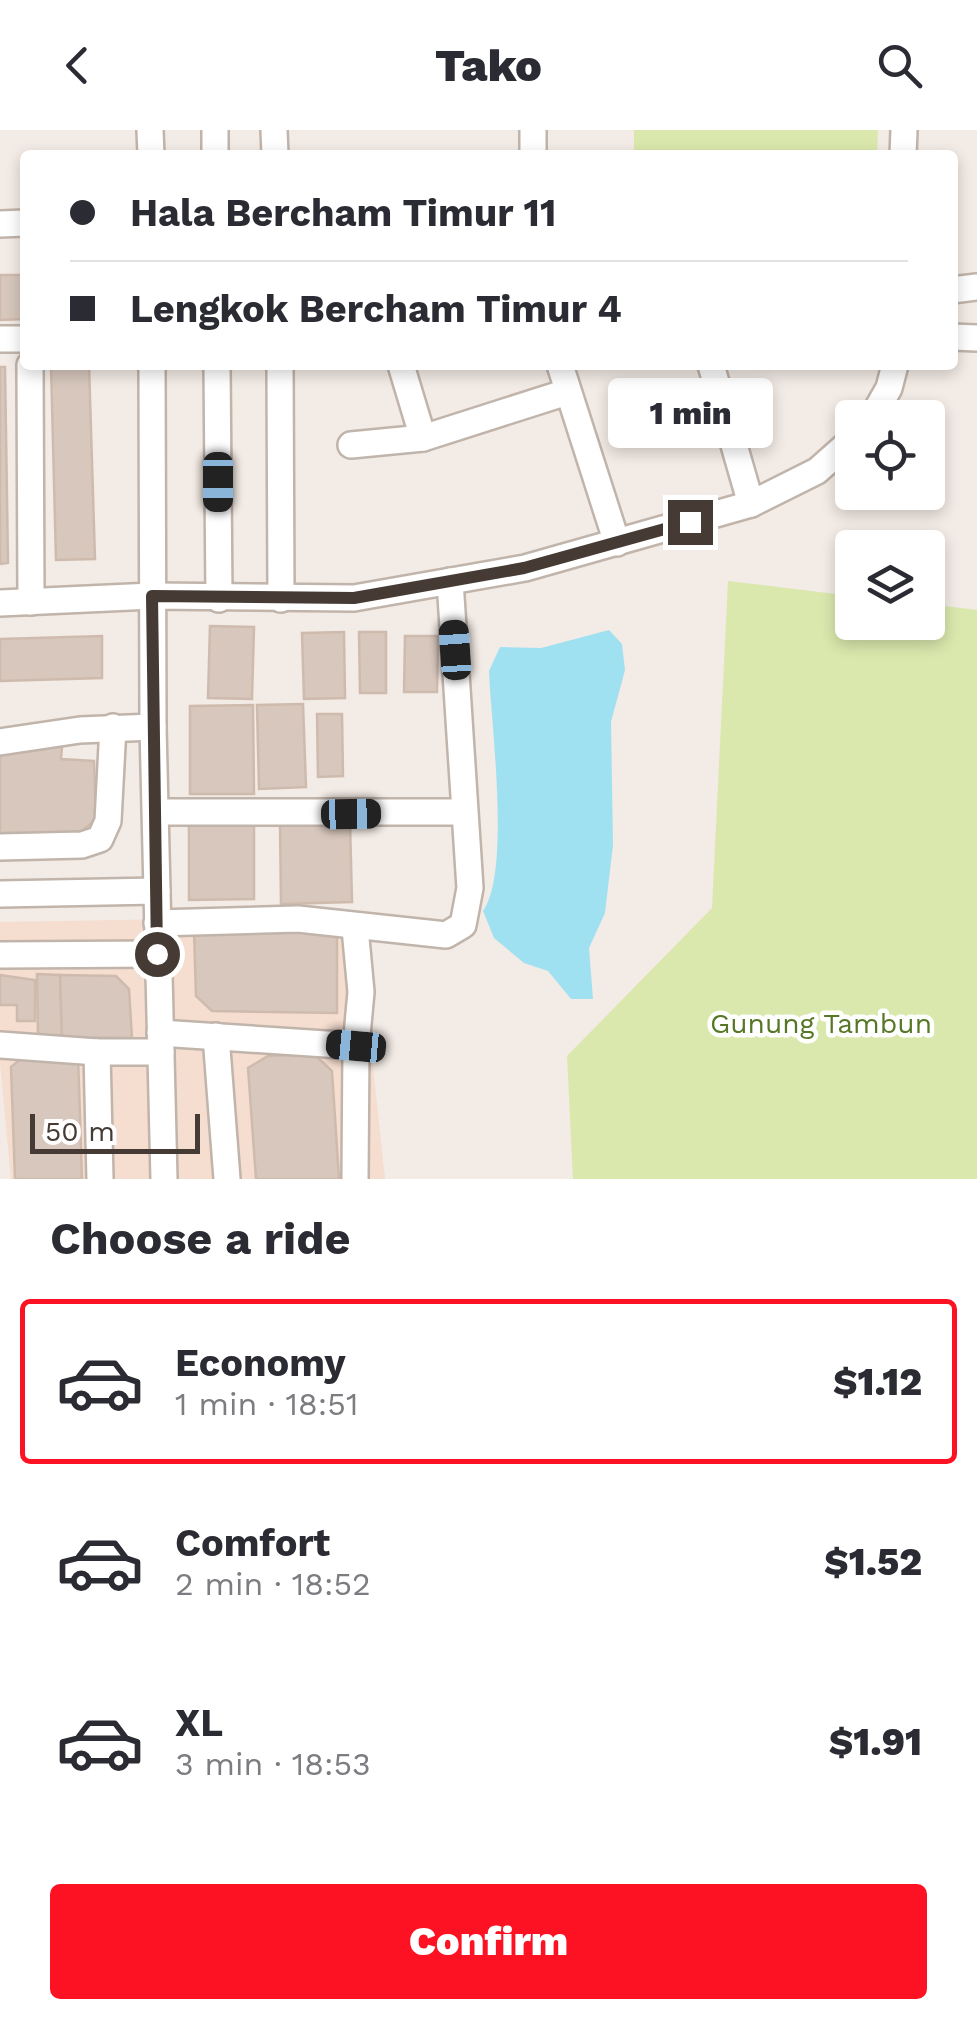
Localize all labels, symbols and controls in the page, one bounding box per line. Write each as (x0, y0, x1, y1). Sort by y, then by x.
icon: back (50, 38, 105, 93)
icon: search (872, 38, 927, 93)
text: Tako (435, 39, 542, 92)
text: Hala Bercham Timur 11 (130, 191, 556, 235)
text: Lengkok Bercham Timur 4 (130, 287, 622, 331)
callout: 1 min (608, 377, 772, 447)
text: 1 min (649, 394, 732, 432)
map controls (835, 400, 945, 640)
button: locate (835, 400, 945, 510)
car (203, 452, 233, 512)
route end (668, 500, 713, 545)
button: layers (835, 530, 945, 640)
car (438, 619, 472, 681)
car (321, 798, 381, 830)
route start (135, 932, 180, 977)
park label: Gunung Tambun (710, 1007, 932, 1040)
car (325, 1028, 387, 1064)
scale bar (30, 1109, 200, 1154)
text: 50 m (45, 1115, 115, 1148)
text: Choose a ride (50, 1212, 350, 1265)
icon: car (55, 1337, 145, 1427)
text: Economy (175, 1341, 346, 1385)
text: $1.12 (833, 1360, 922, 1404)
text: 1 min · 18:51 (175, 1385, 358, 1423)
icon: car (55, 1517, 145, 1607)
text: Comfort (175, 1521, 330, 1565)
text: $1.52 (824, 1540, 922, 1584)
text: 2 min · 18:52 (175, 1565, 371, 1603)
icon: car (55, 1697, 145, 1787)
text: XL (175, 1701, 223, 1745)
text: $1.91 (829, 1720, 922, 1764)
text: 3 min · 18:53 (175, 1745, 371, 1783)
button: Confirm (50, 1884, 927, 1999)

